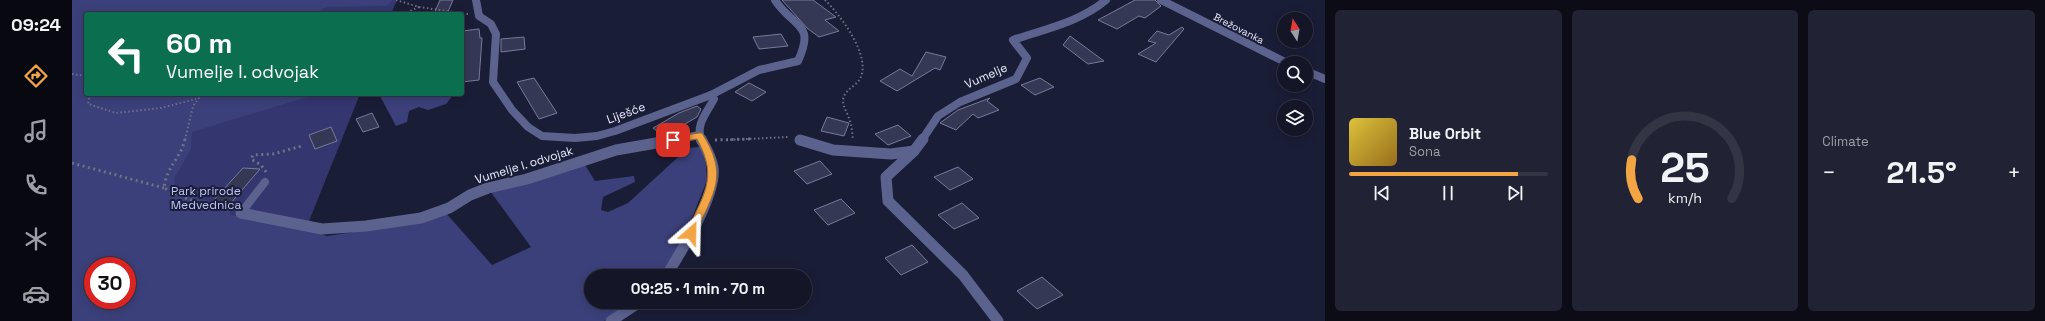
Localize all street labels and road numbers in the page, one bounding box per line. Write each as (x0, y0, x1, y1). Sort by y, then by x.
street label: Brežovanka (1211, 10, 1266, 47)
street label: Vumelje (962, 60, 1010, 92)
street label: Liješće (604, 99, 648, 127)
street label: Vumelje I. odvojak (473, 142, 576, 188)

